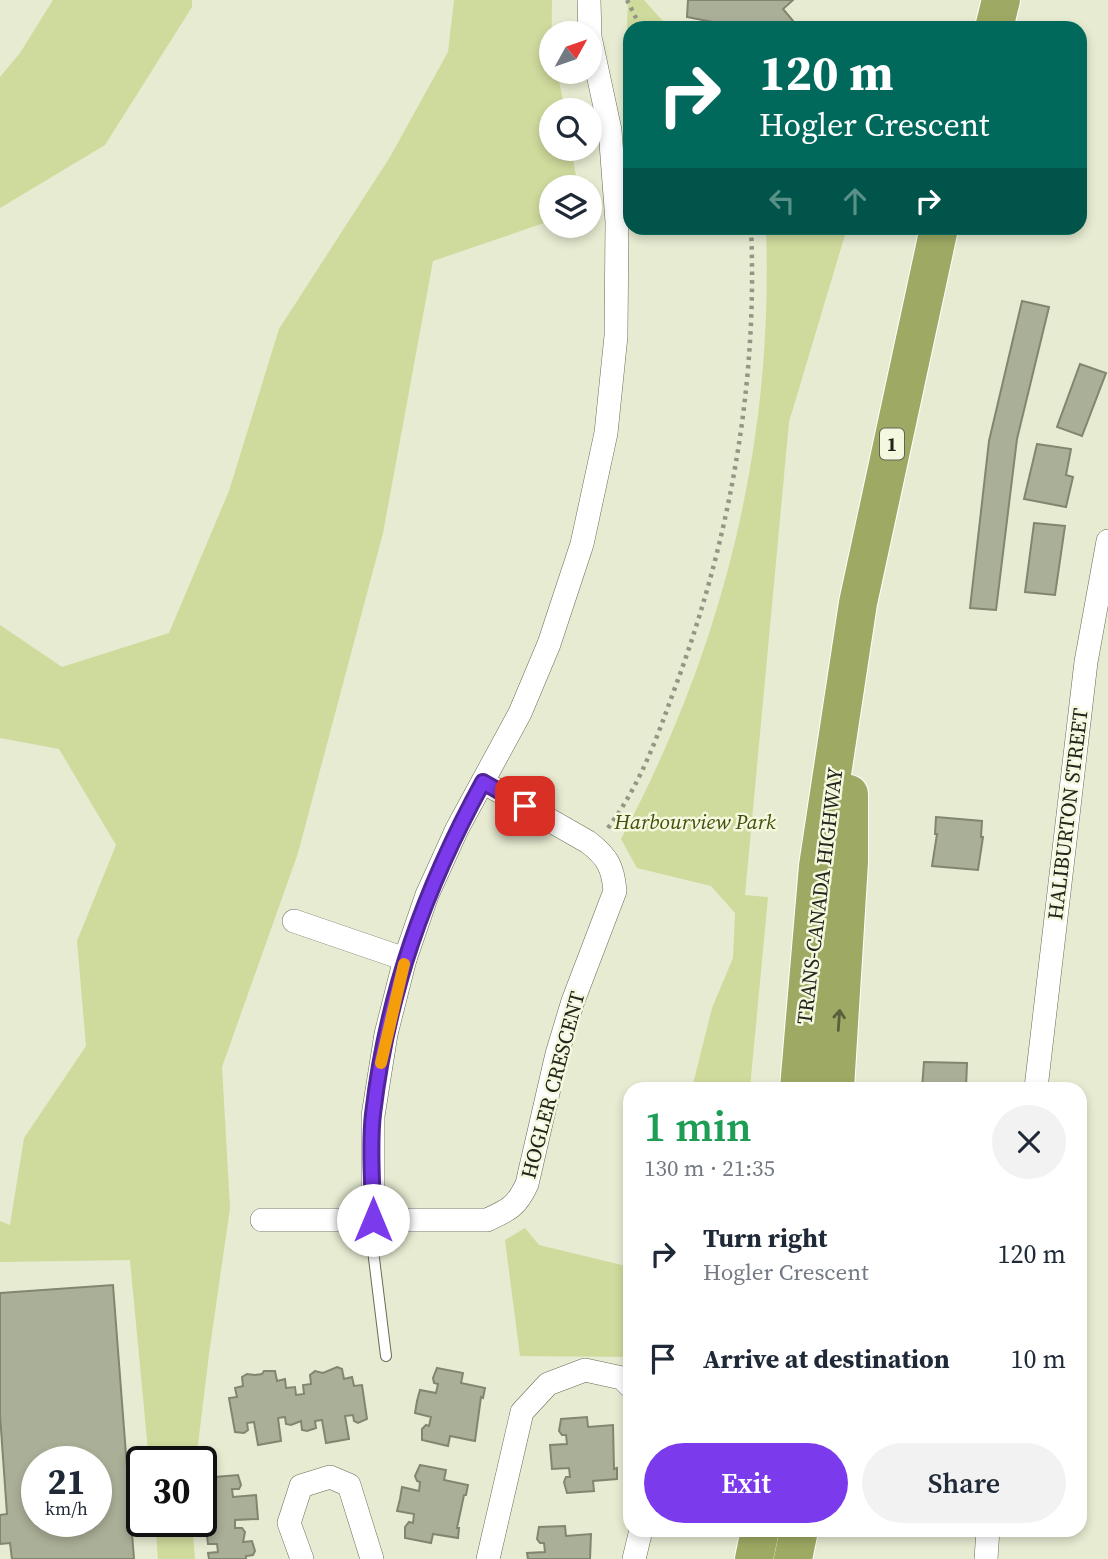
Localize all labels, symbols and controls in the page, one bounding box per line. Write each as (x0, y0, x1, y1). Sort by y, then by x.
north arrow (539, 21, 602, 84)
map controls (539, 21, 602, 238)
text: 120 m (759, 39, 894, 106)
icon: right (644, 49, 735, 140)
button: search (539, 98, 602, 161)
text: Hogler Crescent (759, 103, 989, 147)
button: layers (539, 175, 602, 238)
icon: left (763, 182, 801, 220)
icon: ahead (836, 182, 874, 220)
icon: right (909, 182, 947, 220)
road number: 1 (880, 428, 904, 460)
street label: HALIBURTON STREET (1040, 706, 1095, 921)
street label: TRANS-CANADA HIGHWAY (789, 765, 850, 1026)
pin (495, 776, 555, 836)
icon: arrive (506, 787, 544, 825)
park label: Harbourview Park (613, 807, 776, 836)
street label: HOGLER CRESCENT (514, 988, 592, 1182)
one-way arrow (833, 1010, 846, 1032)
text: 1 min (644, 1097, 752, 1155)
button: close (992, 1105, 1066, 1179)
text: 130 m · 21:35 (644, 1152, 775, 1184)
position arrow (336, 1183, 410, 1257)
text: Turn right (703, 1220, 827, 1256)
icon: right (644, 1235, 682, 1273)
text: 120 m (998, 1236, 1066, 1272)
text: Hogler Crescent (703, 1256, 869, 1288)
icon: arrive (644, 1340, 682, 1378)
text: Arrive at destination (703, 1341, 950, 1377)
text: 10 m (1011, 1341, 1066, 1377)
button: Exit (644, 1443, 848, 1523)
button: Share (862, 1443, 1066, 1523)
speed limit sign: 30 (126, 1446, 217, 1537)
text: 21 (48, 1458, 85, 1506)
text: km/h (45, 1496, 88, 1521)

